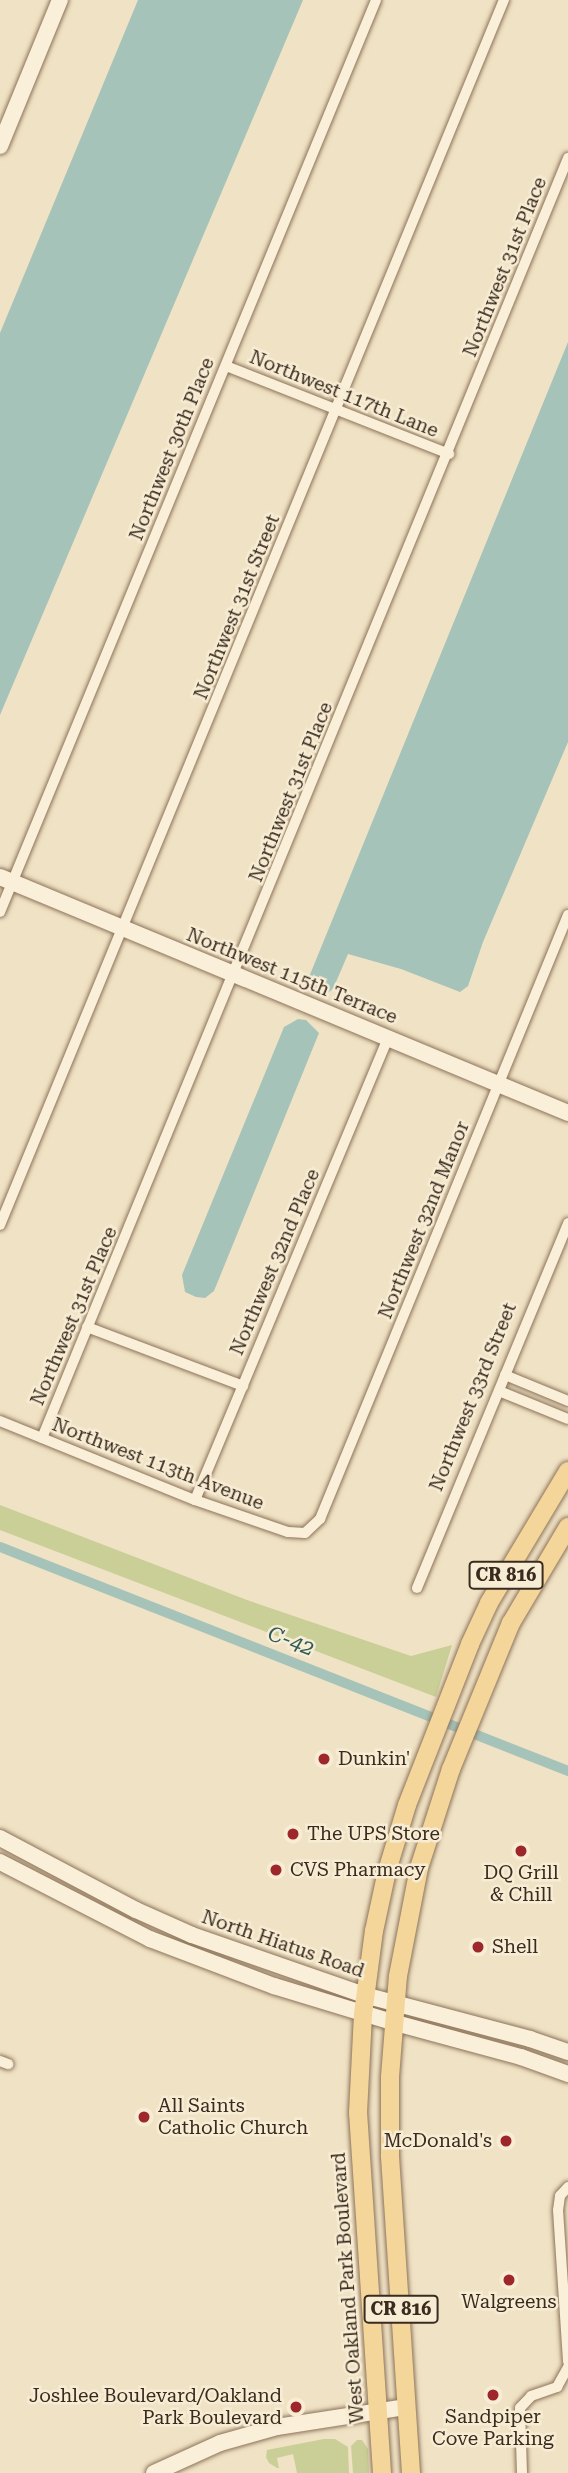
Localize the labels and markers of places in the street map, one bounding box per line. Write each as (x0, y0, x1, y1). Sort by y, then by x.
place label: Dunkin' (338, 1748, 410, 1770)
marker: Dunkin' (316, 1751, 332, 1767)
place label: The UPS Store (307, 1823, 440, 1845)
marker: The UPS Store (285, 1826, 301, 1842)
marker: DQ Grill & Chill (513, 1843, 529, 1859)
place label: CVS Pharmacy (290, 1859, 426, 1881)
marker: CVS Pharmacy (268, 1862, 284, 1878)
place label: DQ Grill & Chill (483, 1862, 559, 1906)
place label: Shell (492, 1936, 538, 1958)
marker: Shell (470, 1939, 486, 1955)
place label: All Saints Catholic Church (158, 2095, 308, 2139)
marker: All Saints Catholic Church (136, 2109, 152, 2125)
place label: McDonald's (384, 2130, 492, 2152)
marker: McDonald's (498, 2133, 514, 2149)
marker: Walgreens (501, 2272, 517, 2288)
place label: Walgreens (461, 2291, 557, 2313)
place label: Joshlee Boulevard/Oakland Park Boulevard (29, 2385, 282, 2429)
marker: Sandpiper Cove Parking (485, 2387, 501, 2403)
marker: Joshlee Boulevard/Oakland Park Boulevard (288, 2399, 304, 2415)
place label: Sandpiper Cove Parking (432, 2406, 554, 2450)

